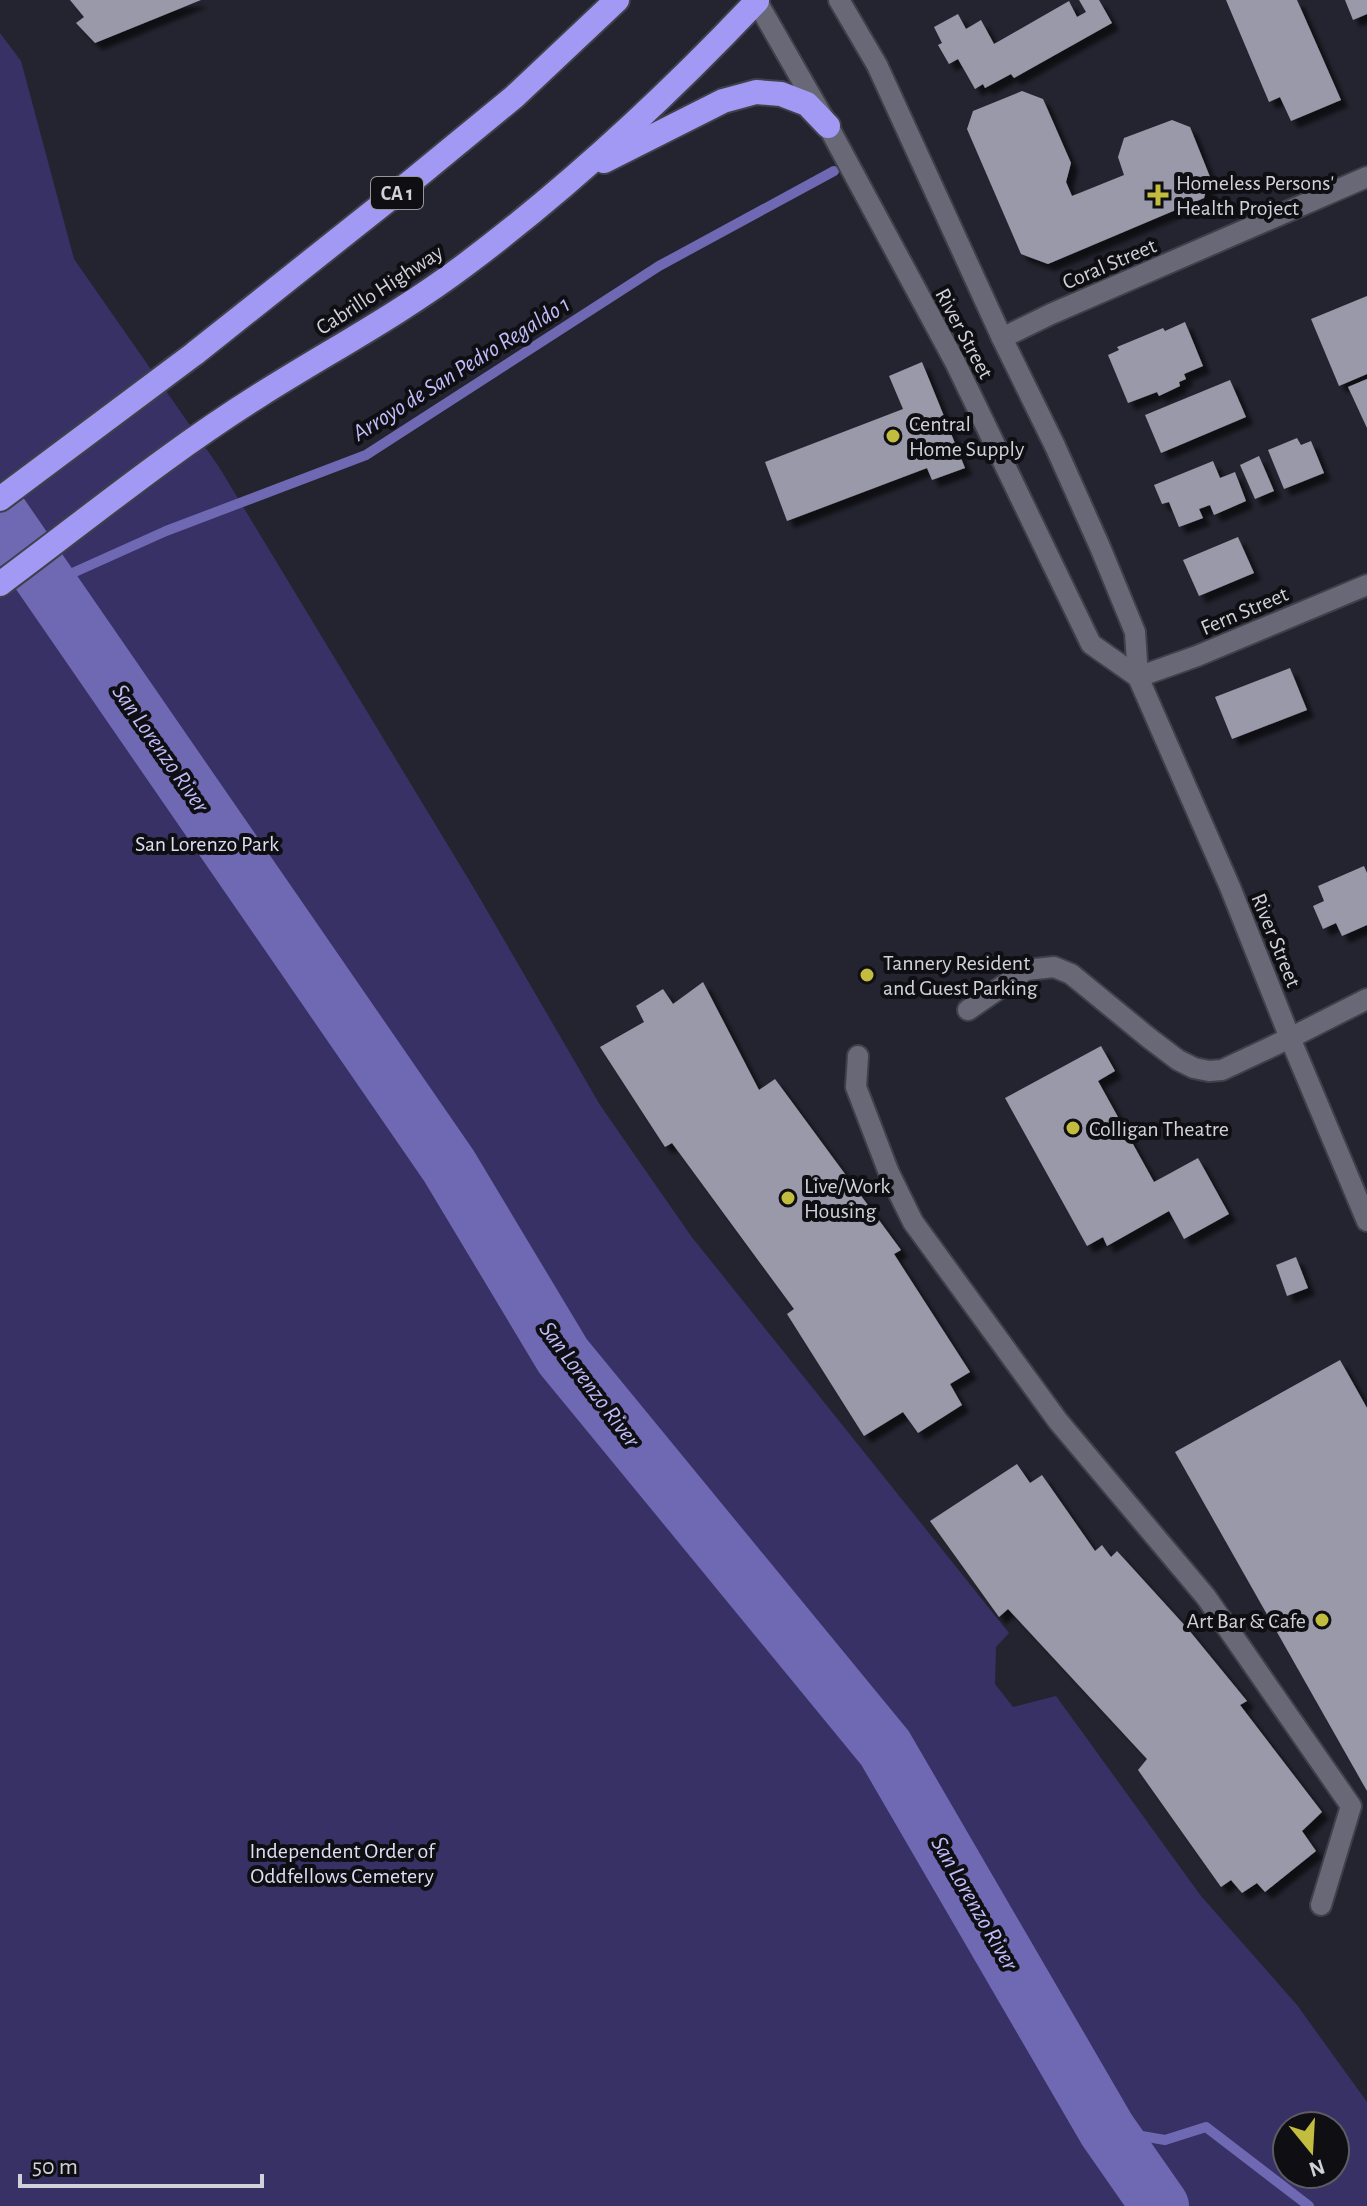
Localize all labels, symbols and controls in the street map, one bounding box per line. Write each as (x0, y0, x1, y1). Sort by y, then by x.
place label: Homeless Persons' Health Project (1176, 172, 1334, 219)
road number: CA 1 (371, 177, 423, 209)
marker: Homeless Persons' Health Project (1147, 184, 1169, 206)
street label: Coral Street (1059, 234, 1159, 293)
street label: Cabrillo Highway (312, 240, 447, 339)
street label: River Street (931, 285, 997, 382)
water label: Arroyo de San Pedro Regaldo 1 (347, 292, 575, 446)
place label: Central Home Supply (909, 413, 1025, 460)
marker: Central Home Supply (884, 427, 902, 445)
street label: Fern Street (1197, 583, 1291, 639)
water label: San Lorenzo River (107, 680, 214, 818)
park label: San Lorenzo Park (135, 833, 279, 855)
street label: River Street (1247, 890, 1305, 990)
place label: Tannery Resident and Guest Parking (883, 952, 1038, 999)
marker: Tannery Resident and Guest Parking (858, 966, 876, 984)
place label: Colligan Theatre (1089, 1118, 1229, 1140)
marker: Colligan Theatre (1064, 1119, 1082, 1137)
place label: Live/Work Housing (804, 1175, 890, 1222)
marker: Live/Work Housing (779, 1189, 797, 1207)
water label: San Lorenzo River (534, 1317, 645, 1453)
place label: Art Bar & Cafe (1187, 1610, 1306, 1632)
marker: Art Bar & Cafe (1313, 1611, 1331, 1629)
water label: San Lorenzo River (926, 1832, 1023, 1976)
park label: Independent Order of Oddfellows Cemetery (249, 1840, 436, 1887)
north arrow (1271, 2110, 1351, 2190)
scale bar (20, 2138, 262, 2188)
text: 50 m (32, 2155, 78, 2179)
text: N (1306, 2155, 1328, 2181)

